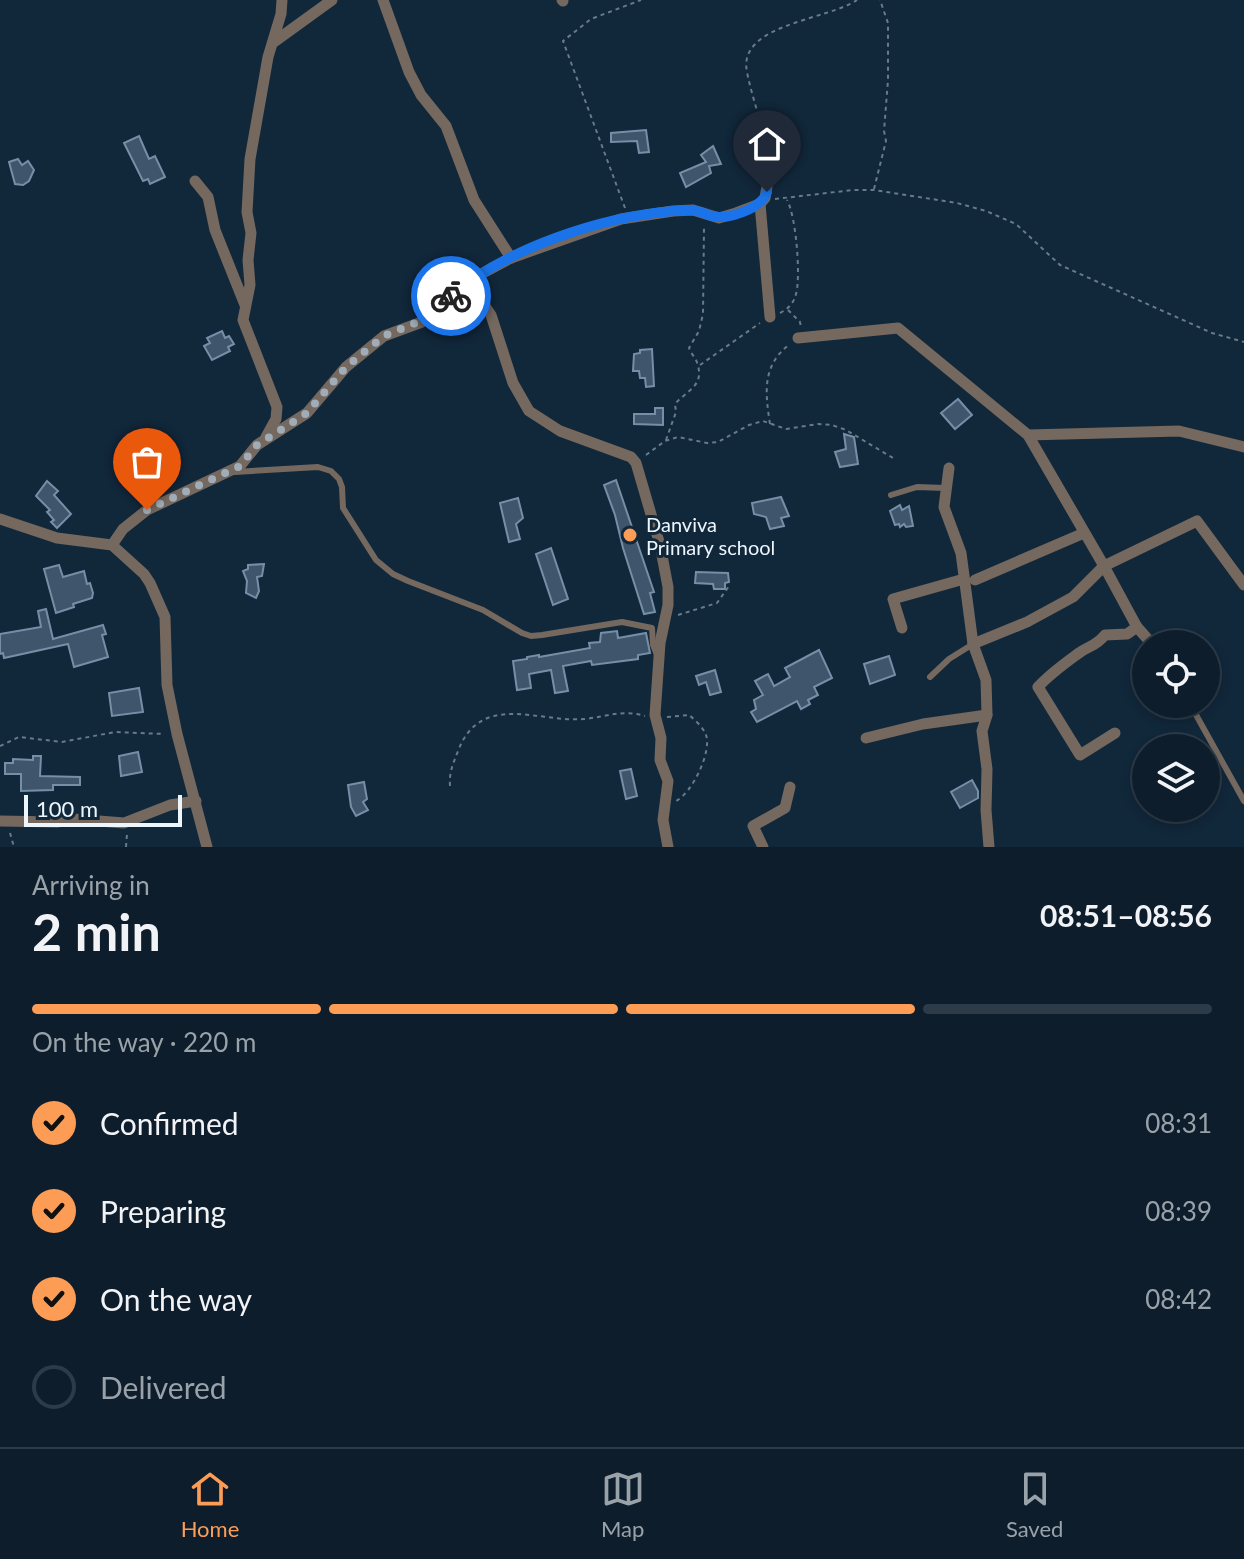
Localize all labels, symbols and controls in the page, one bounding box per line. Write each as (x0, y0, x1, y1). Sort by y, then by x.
pin (733, 110, 801, 192)
icon: home (745, 122, 789, 166)
courier (411, 256, 491, 336)
icon: bike (429, 274, 473, 318)
pin (113, 428, 181, 510)
icon: bag (125, 440, 169, 484)
place label: Danviva Primary school (646, 512, 775, 559)
marker: Danviva Primary school (621, 526, 639, 544)
map controls (1132, 630, 1220, 822)
button: locate (1132, 630, 1220, 718)
button: layers (1132, 734, 1220, 822)
scale bar (24, 791, 182, 827)
text: 100 m (36, 795, 98, 822)
text: Arriving in (32, 869, 150, 901)
text: 08:51–08:56 (1040, 897, 1212, 933)
text: 2 min (32, 900, 161, 962)
text: On the way · 220 m (32, 1026, 256, 1058)
icon: check (32, 1101, 76, 1145)
text: Confirmed (100, 1105, 239, 1141)
text: 08:31 (1145, 1107, 1212, 1139)
icon: check (32, 1189, 76, 1233)
text: Preparing (100, 1193, 226, 1229)
text: 08:39 (1145, 1195, 1212, 1227)
icon: check (32, 1277, 76, 1321)
text: On the way (100, 1281, 252, 1317)
text: 08:42 (1145, 1283, 1212, 1315)
text: Delivered (100, 1369, 227, 1405)
tab: Home (181, 1467, 239, 1542)
tab: Map (601, 1467, 645, 1542)
tab: Saved (1006, 1467, 1063, 1542)

